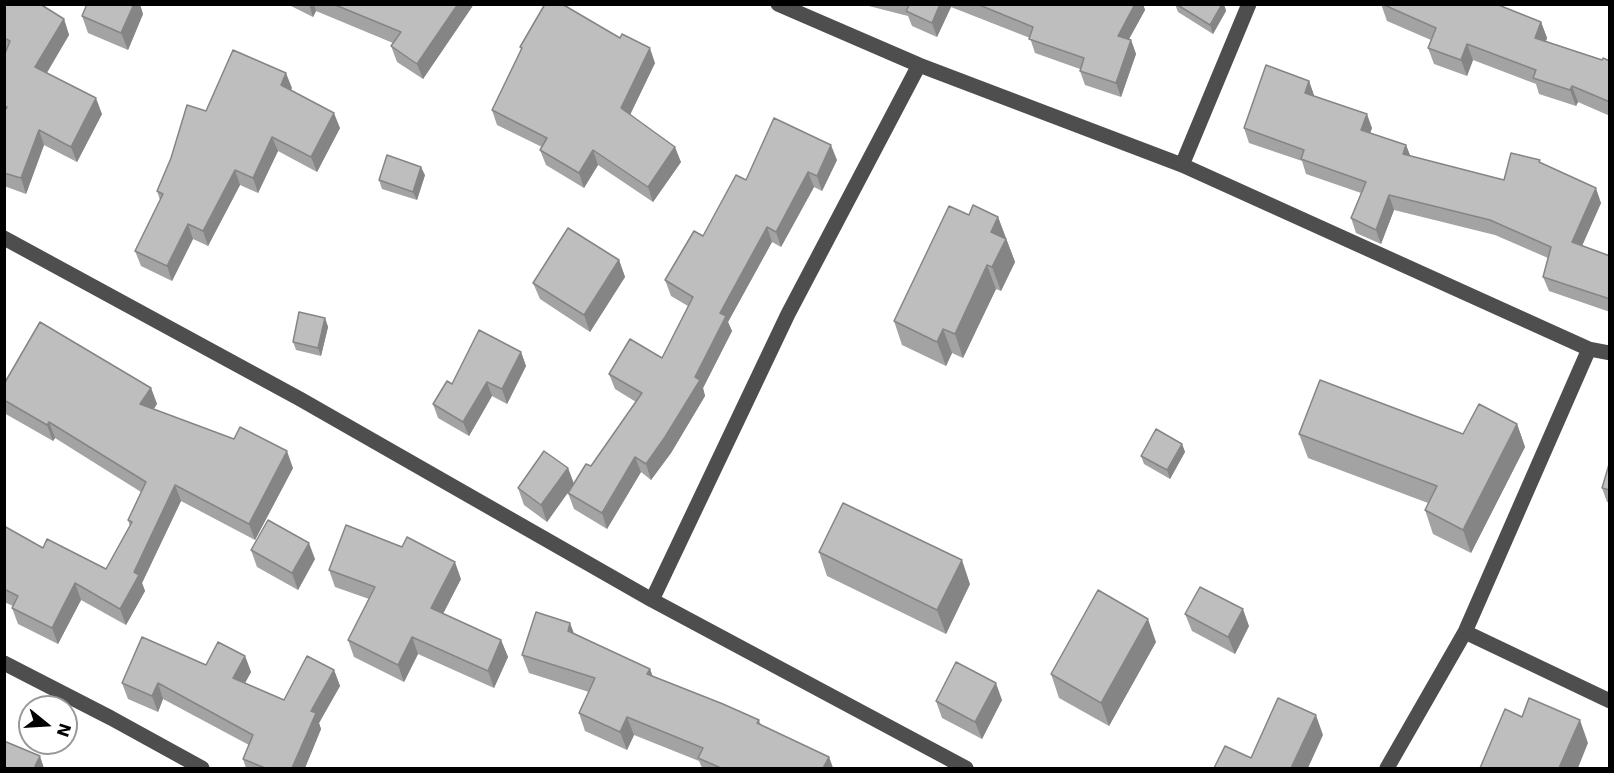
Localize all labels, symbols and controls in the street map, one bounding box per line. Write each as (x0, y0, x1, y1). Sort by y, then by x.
north arrow (18, 695, 78, 755)
text: N (53, 721, 75, 739)

